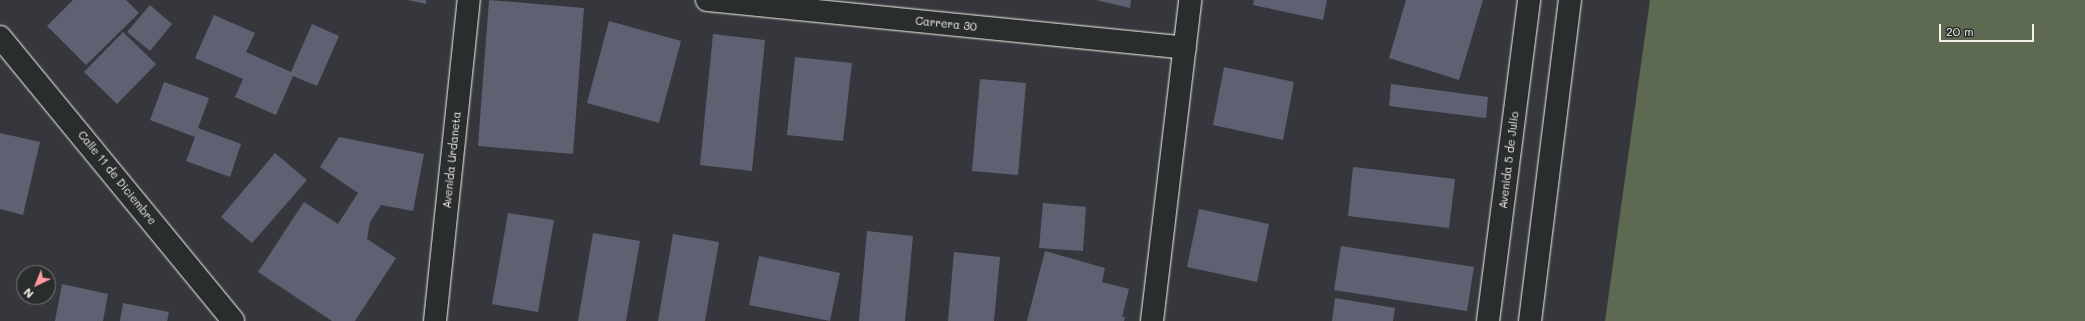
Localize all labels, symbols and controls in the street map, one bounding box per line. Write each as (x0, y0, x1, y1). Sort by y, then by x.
street label: Carrera 30 (915, 14, 977, 34)
scale bar (1941, 16, 2036, 42)
text: 20 m (1946, 23, 1974, 39)
street label: Avenida Urdaneta (440, 111, 464, 209)
street label: Avenida 5 de Julio (1496, 111, 1522, 209)
street label: Calle 11 de Diciembre (75, 128, 159, 228)
north arrow (16, 265, 56, 305)
text: N (20, 285, 36, 302)

